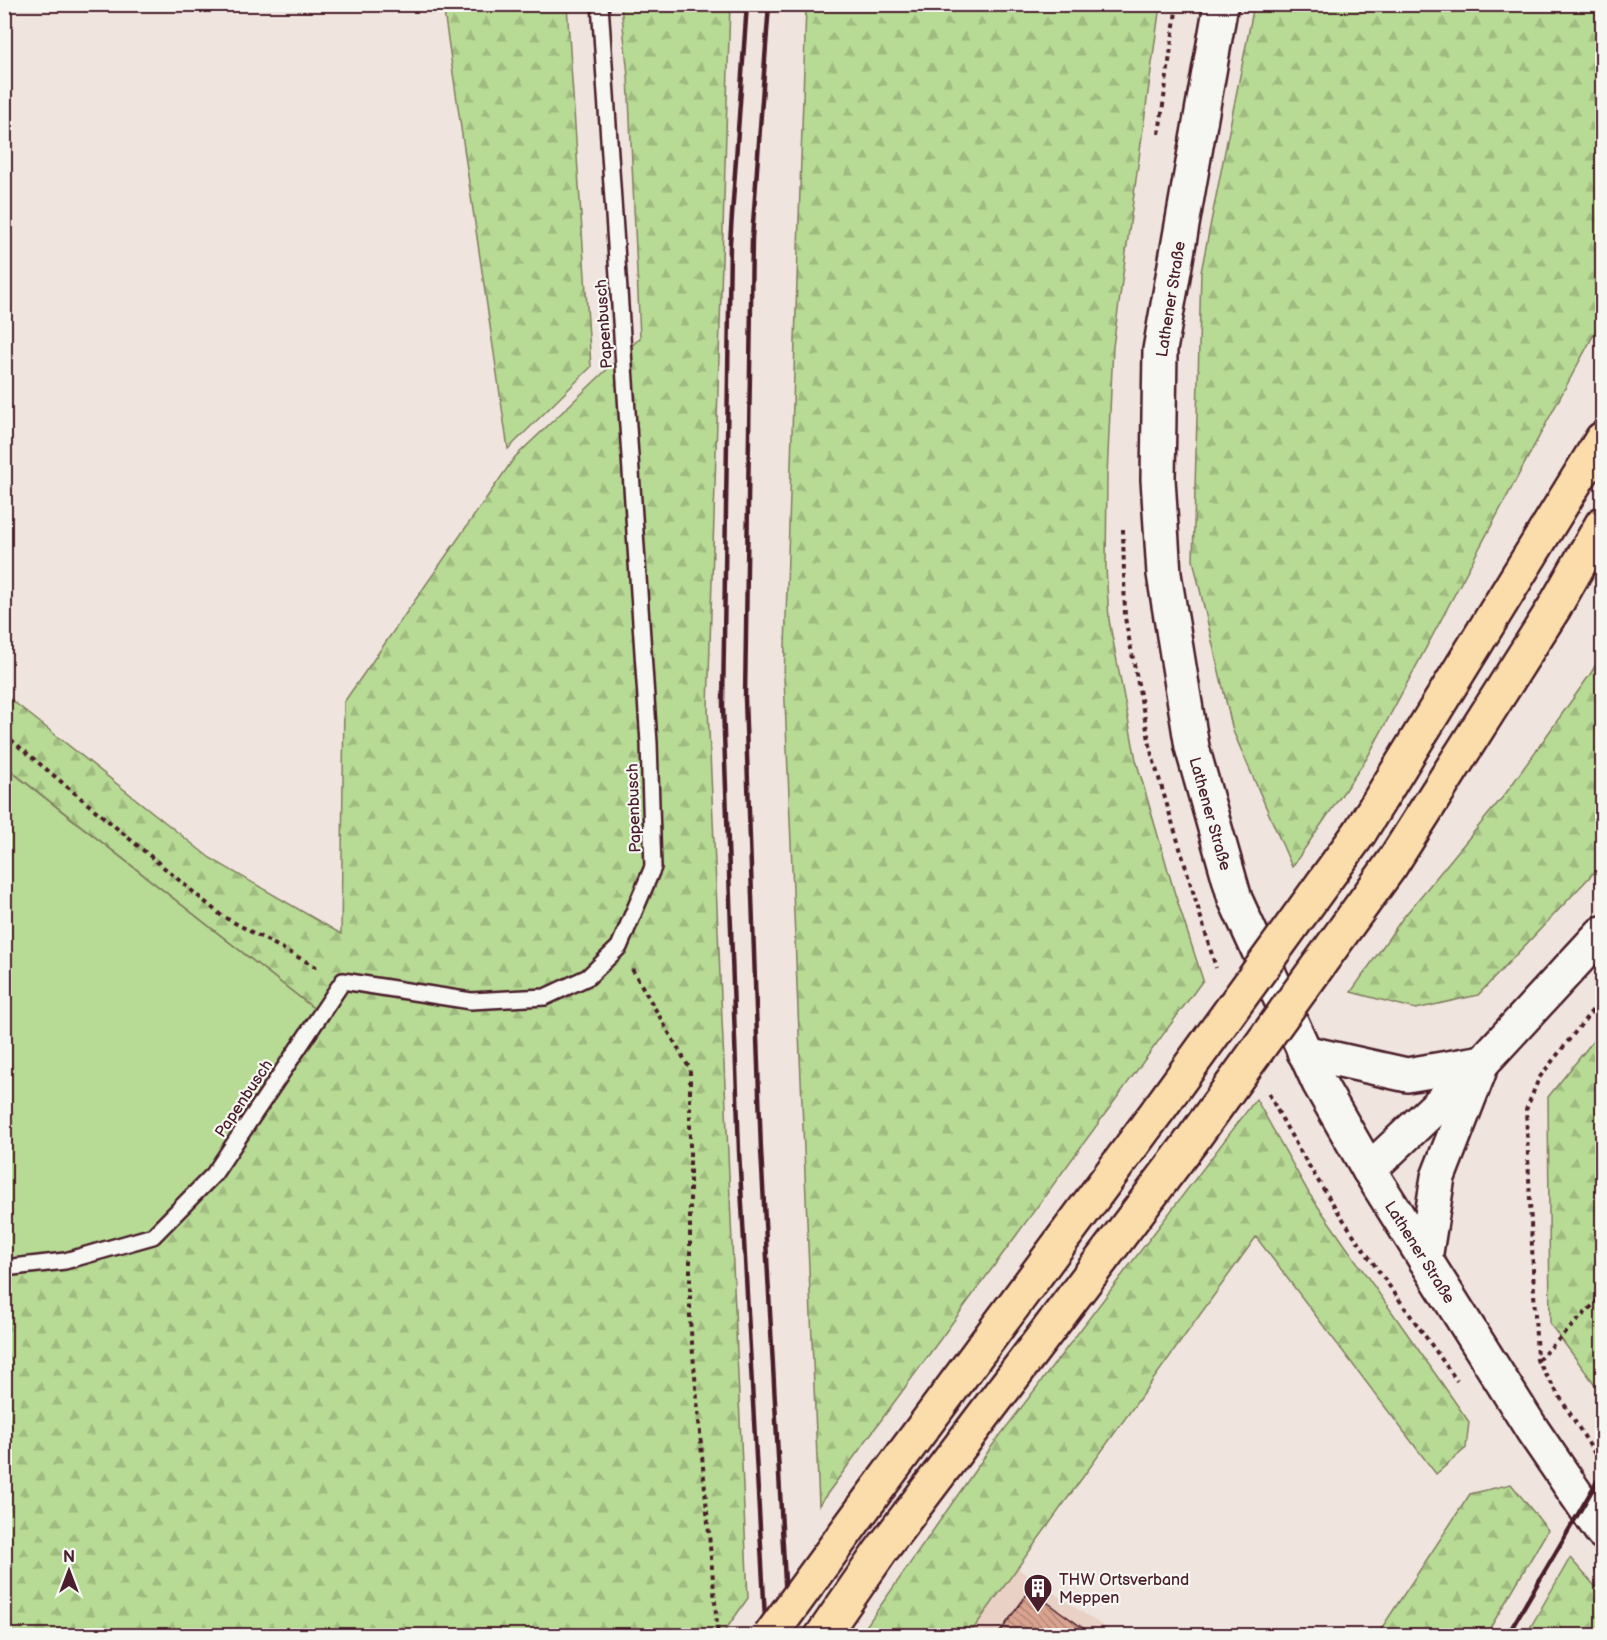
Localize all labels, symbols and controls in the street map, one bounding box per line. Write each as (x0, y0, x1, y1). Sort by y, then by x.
street label: Lathener Straße (1153, 240, 1190, 358)
street label: Papenbusch (592, 278, 617, 369)
street label: Lathener Straße (1184, 755, 1235, 873)
street label: Papenbusch (623, 763, 646, 853)
street label: Papenbusch (211, 1056, 277, 1141)
street label: Lathener Straße (1380, 1198, 1459, 1308)
north arrow (39, 1541, 99, 1601)
text: N (63, 1548, 75, 1567)
place label: THW Ortsverband Meppen (1059, 1571, 1189, 1608)
building icon: THW Ortsverband Meppen (1022, 1572, 1054, 1614)

